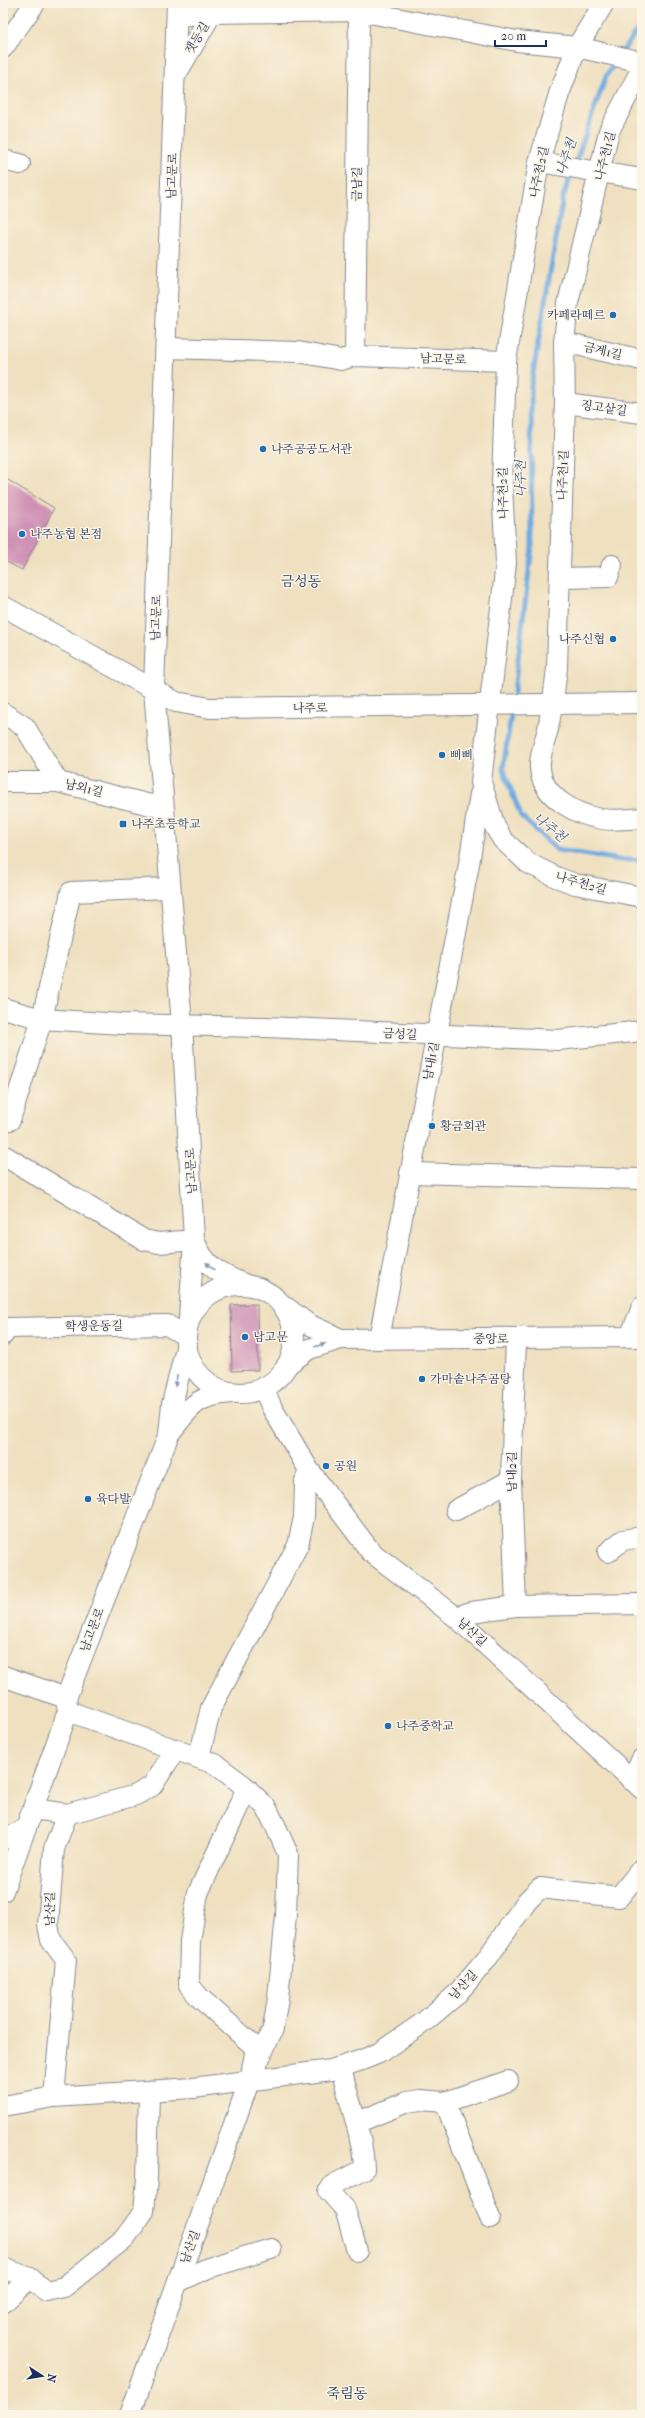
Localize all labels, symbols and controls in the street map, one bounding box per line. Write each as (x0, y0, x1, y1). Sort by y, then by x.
street label: 잿등길 (182, 19, 212, 57)
scale bar (495, 22, 546, 48)
text: 20 m (501, 29, 526, 43)
street label: 나주천1길 (592, 130, 618, 182)
water label: 나주천 (553, 135, 580, 177)
street label: 나주천2길 (527, 145, 551, 199)
street label: 남고문로 (164, 152, 180, 199)
street label: 금남길 (350, 166, 364, 202)
place label: 카페라떼르 (547, 308, 605, 322)
marker: 카페라떼르 (608, 310, 618, 320)
street label: 금계1길 (582, 340, 624, 362)
street label: 남고문로 (420, 351, 467, 367)
street label: 징고샅길 (580, 398, 628, 418)
place label: 나주공공도서관 (271, 442, 353, 456)
marker: 나주공공도서관 (258, 444, 268, 454)
street label: 나주천1길 (555, 449, 571, 501)
water label: 나주천 (513, 459, 528, 498)
street label: 나주천2길 (496, 467, 510, 519)
place label: 나주농협 본점 (30, 527, 102, 541)
marker: 나주농협 본점 (17, 529, 27, 539)
district label: 금성동 (281, 573, 322, 590)
street label: 남고문로 (148, 594, 164, 641)
place label: 나주신협 (559, 632, 605, 646)
marker: 나주신협 (608, 634, 618, 644)
street label: 나주로 (293, 701, 328, 715)
place label: 삐삐 (450, 748, 473, 762)
marker: 삐삐 (437, 750, 447, 760)
street label: 남외1길 (63, 776, 105, 800)
water label: 나주천 (531, 809, 570, 846)
place label: 나주초등학교 (131, 817, 201, 831)
marker: 나주초등학교 (118, 819, 128, 829)
street label: 나주천2길 (554, 869, 608, 897)
street label: 금성길 (382, 1026, 418, 1042)
street label: 남내1길 (420, 1040, 442, 1082)
place label: 황금회관 (440, 1119, 487, 1133)
marker: 황금회관 (427, 1121, 437, 1131)
street label: 남고문로 (183, 1147, 199, 1195)
one-way arrow (205, 1261, 215, 1270)
street label: 학생운동길 (65, 1318, 123, 1334)
place label: 남고문 (253, 1330, 288, 1344)
marker: 남고문 (240, 1332, 250, 1342)
street label: 중앙로 (474, 1332, 509, 1346)
one-way arrow (314, 1342, 326, 1348)
place label: 가마솥나주곰탕 (430, 1372, 512, 1386)
marker: 가마솥나주곰탕 (417, 1374, 427, 1384)
one-way arrow (173, 1375, 179, 1388)
street label: 남내2길 (505, 1452, 519, 1492)
place label: 공원 (334, 1459, 357, 1473)
marker: 공원 (321, 1461, 331, 1471)
place label: 육다발 (96, 1492, 131, 1506)
marker: 육다발 (83, 1494, 93, 1504)
street label: 남고문로 (77, 1605, 107, 1654)
street label: 남산길 (455, 1615, 489, 1649)
place label: 나주중학교 (396, 1719, 454, 1733)
marker: 나주중학교 (383, 1721, 393, 1731)
street label: 남산길 (43, 1891, 57, 1927)
street label: 남산길 (446, 1968, 480, 2002)
street label: 남산길 (177, 2228, 203, 2266)
north arrow (22, 2356, 62, 2396)
text: N (44, 2373, 59, 2384)
district label: 죽림동 (327, 2385, 368, 2402)

